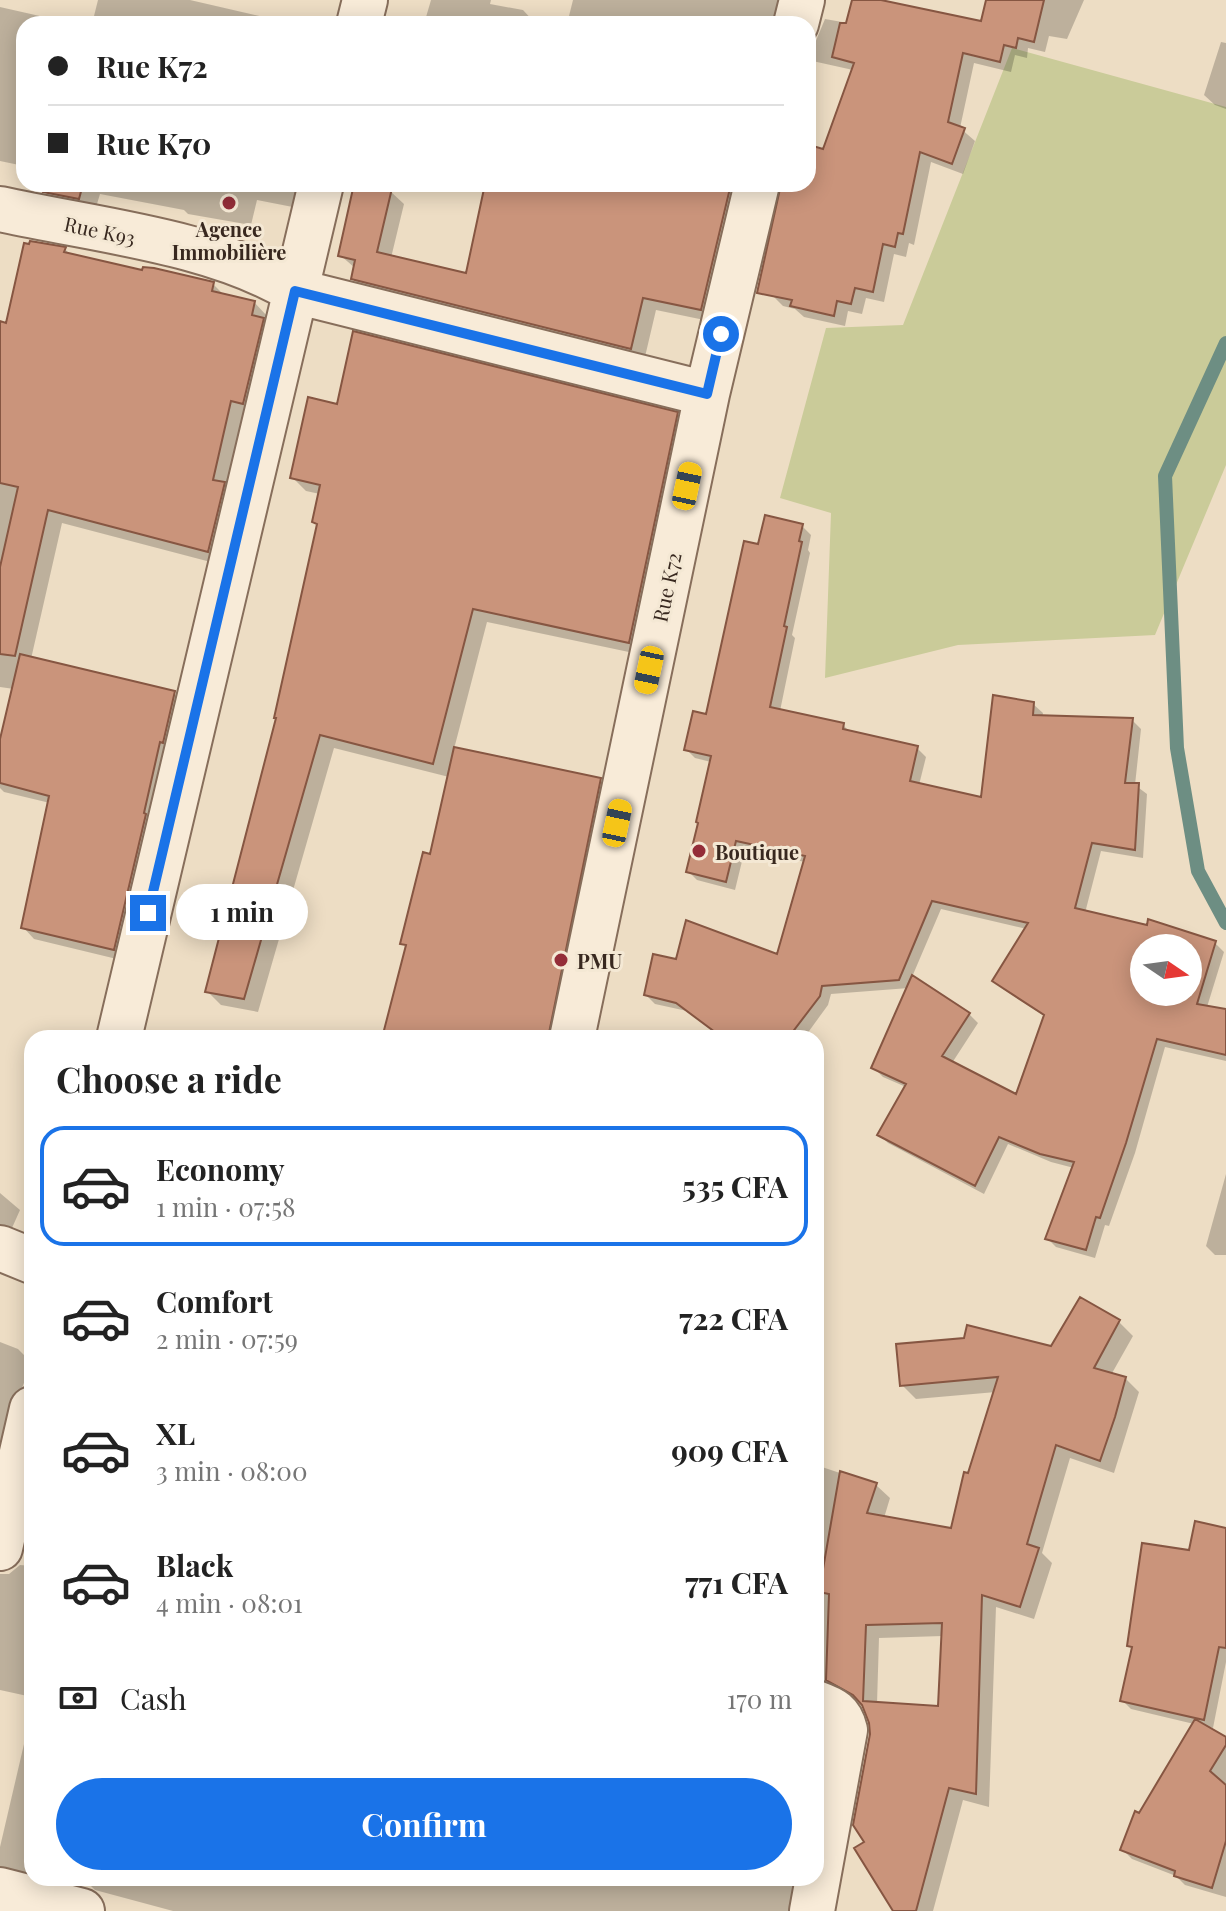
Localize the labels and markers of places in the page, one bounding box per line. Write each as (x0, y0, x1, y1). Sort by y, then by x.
marker: Agence Immobilière (220, 194, 238, 212)
place label: Agence Immobilière (172, 215, 286, 265)
place label: Boutique (715, 838, 799, 865)
marker: Boutique (690, 842, 708, 860)
place label: PMU (577, 947, 622, 974)
marker: PMU (552, 951, 570, 969)

